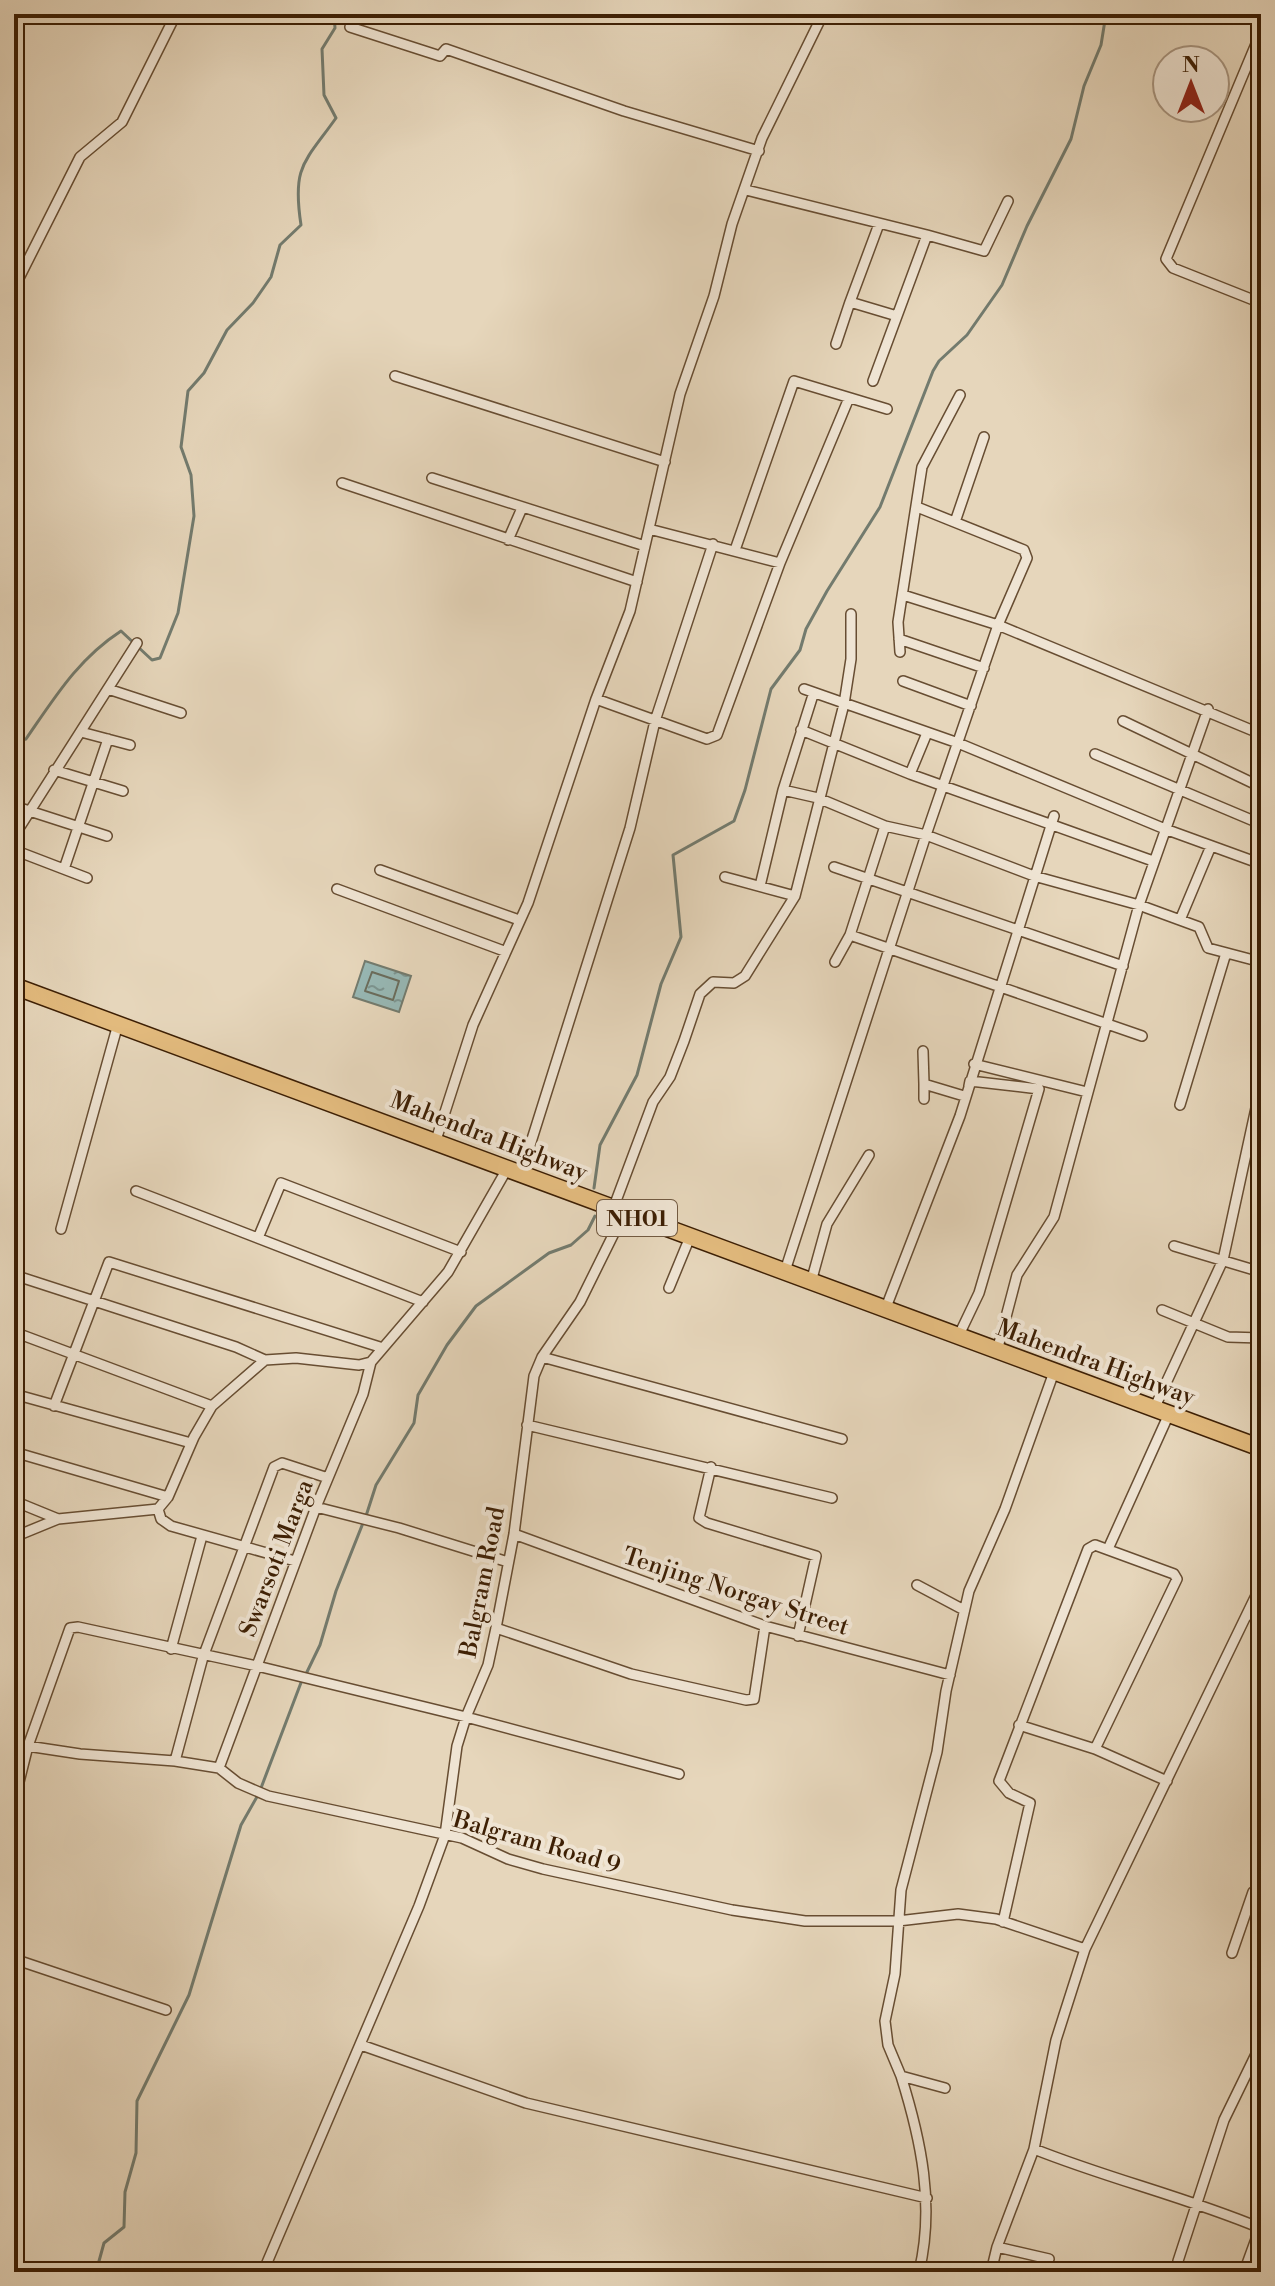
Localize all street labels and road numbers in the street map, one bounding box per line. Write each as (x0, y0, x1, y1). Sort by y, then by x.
street label: Mahendra Highway (386, 1085, 592, 1189)
road number: NH01 (597, 1200, 677, 1236)
street label: Mahendra Highway (992, 1313, 1199, 1413)
street label: Swarsoti Marga (233, 1475, 321, 1641)
street label: Balgram Road (453, 1504, 512, 1661)
street label: Tenjing Norgay Street (619, 1541, 853, 1643)
street label: Balgram Road 9 (449, 1804, 624, 1881)

